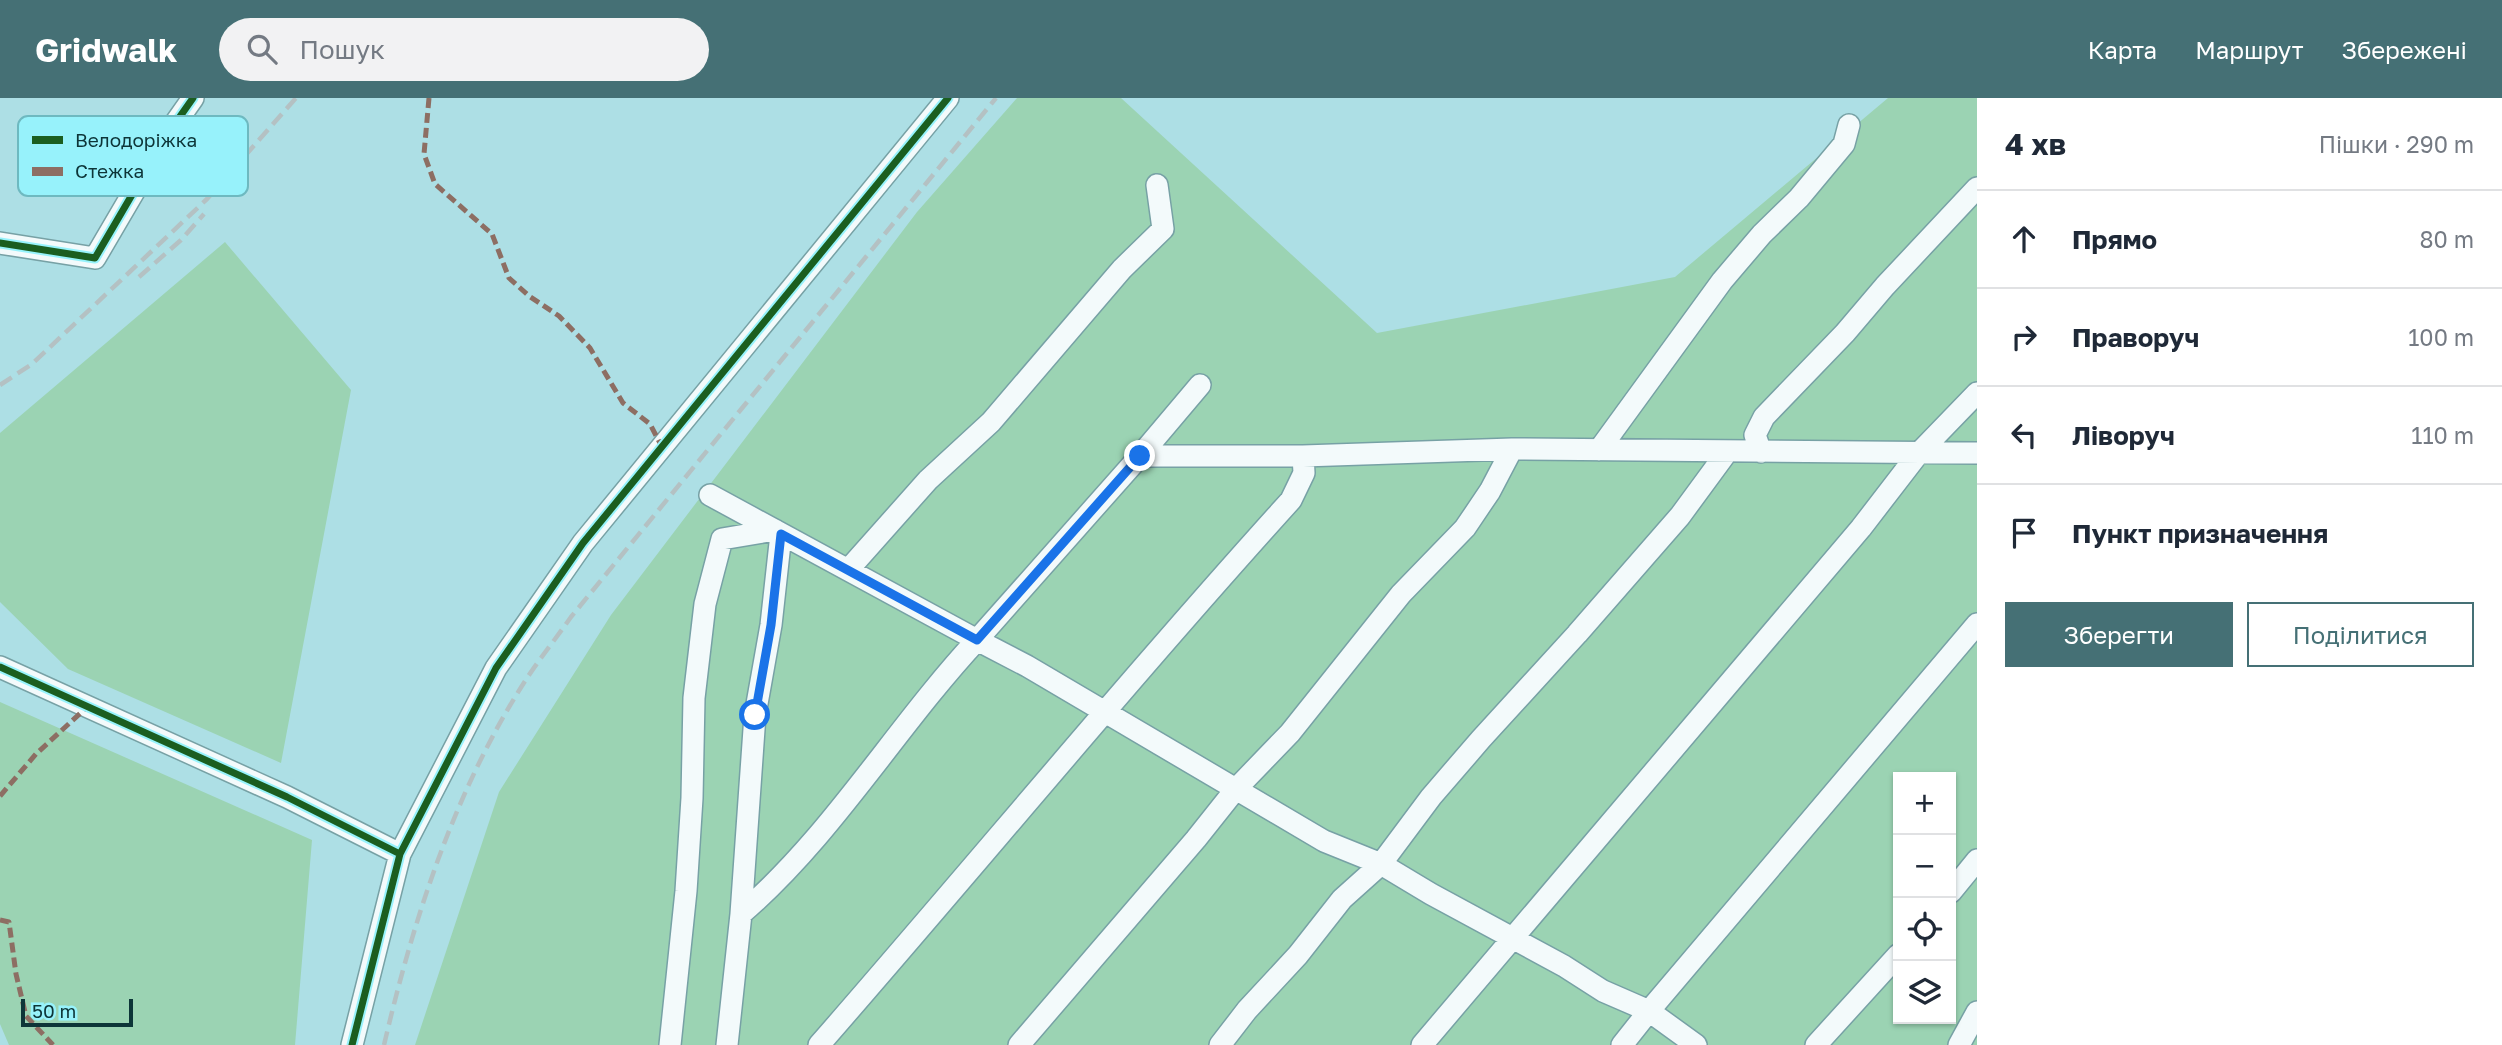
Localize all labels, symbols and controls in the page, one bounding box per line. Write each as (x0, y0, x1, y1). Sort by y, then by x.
search box (219, 18, 709, 81)
text: Gridwalk (35, 30, 177, 69)
icon: search (243, 30, 281, 68)
text: Пошук (299, 34, 385, 65)
text: Карта (2088, 35, 2157, 64)
text: Маршрут (2195, 35, 2304, 64)
text: Збережені (2342, 35, 2467, 64)
legend (18, 116, 248, 196)
text: 4 хв (2005, 126, 2066, 162)
text: Велодоріжка (75, 128, 197, 151)
text: Пішки · 290 m (2319, 130, 2474, 158)
text: Стежка (75, 159, 144, 182)
icon: ahead (2005, 220, 2043, 258)
text: Прямо (2072, 224, 2157, 255)
text: 80 m (2420, 225, 2474, 253)
icon: right (2005, 318, 2043, 356)
text: Праворуч (2072, 322, 2200, 353)
text: 100 m (2408, 323, 2474, 351)
icon: left (2005, 416, 2043, 454)
text: Ліворуч (2072, 420, 2175, 451)
text: 110 m (2411, 421, 2474, 449)
route end (1124, 440, 1155, 471)
icon: arrive (2005, 514, 2043, 552)
text: Пункт призначення (2072, 518, 2328, 549)
button: Зберегти (2005, 602, 2233, 667)
button: Поділитися (2247, 602, 2474, 667)
route start (739, 699, 770, 730)
map controls (1893, 772, 1956, 1024)
button: + (1893, 772, 1956, 835)
button: − (1893, 835, 1956, 898)
button: locate (1893, 898, 1956, 961)
button: layers (1893, 961, 1956, 1024)
scale bar (21, 996, 133, 1028)
text: 50 m (32, 999, 76, 1022)

